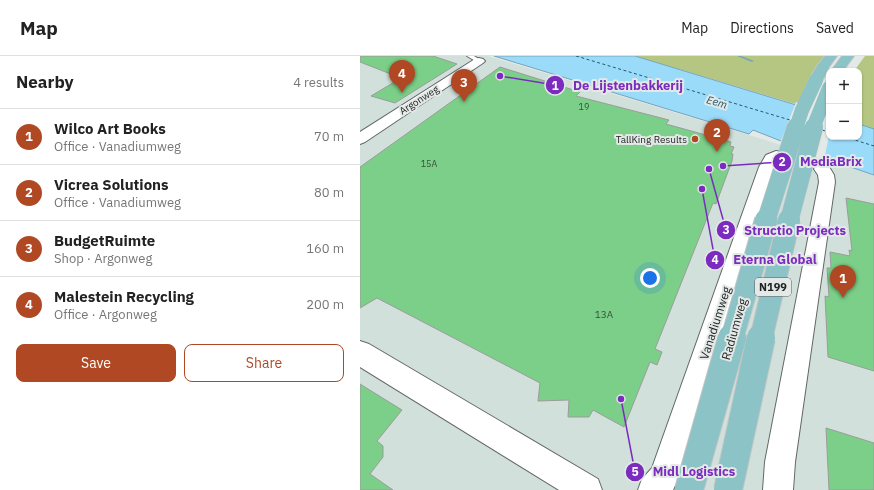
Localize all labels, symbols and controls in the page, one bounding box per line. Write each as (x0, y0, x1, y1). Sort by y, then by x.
text: Map (20, 16, 58, 40)
text: Map (681, 19, 708, 37)
text: Directions (730, 19, 794, 37)
text: Saved (816, 19, 854, 37)
pin: 4 (389, 60, 415, 93)
map controls (826, 68, 862, 140)
button: + (826, 68, 862, 104)
pin: 3 (451, 69, 477, 102)
text: Nearby (16, 71, 74, 93)
callout: De Lijstenbakkerij (545, 73, 691, 98)
text: 4 results (293, 74, 344, 91)
text: De Lijstenbakkerij (573, 77, 683, 94)
text: 1 (551, 78, 559, 93)
street label: Argonweg (397, 82, 442, 118)
water label: Eem (705, 92, 729, 112)
house number: 19 (579, 101, 589, 112)
button: − (826, 104, 862, 140)
text: Wilco Art Books (54, 119, 166, 138)
pin: 2 (704, 119, 730, 152)
text: 1 (25, 128, 33, 145)
text: 70 m (314, 128, 344, 145)
place label: TallKing Results (616, 133, 687, 146)
marker: TallKing Results (690, 134, 700, 144)
text: Office · Vanadiumweg (54, 138, 181, 155)
callout: MediaBrix (772, 149, 870, 174)
text: MediaBrix (800, 153, 863, 170)
text: 2 (778, 154, 786, 169)
house number: 15A (421, 158, 438, 169)
text: Vicrea Solutions (54, 175, 169, 194)
text: 2 (25, 184, 33, 201)
text: 80 m (314, 184, 344, 201)
text: Office · Vanadiumweg (54, 194, 181, 211)
callout: Structio Projects (716, 218, 854, 243)
text: 3 (722, 222, 730, 237)
text: Structio Projects (744, 222, 846, 239)
text: BudgetRuimte (54, 231, 155, 250)
text: 3 (25, 240, 33, 257)
text: 160 m (306, 240, 344, 257)
callout: Eterna Global (705, 247, 825, 272)
text: Shop · Argonweg (54, 250, 152, 267)
text: Eterna Global (733, 251, 817, 268)
text: 4 (711, 252, 719, 267)
pin: 1 (830, 265, 856, 298)
your location (640, 268, 660, 288)
road number: N199 (755, 278, 791, 296)
street label: Vanadiumweg (696, 284, 734, 361)
text: Malestein Recycling (54, 287, 194, 306)
text: 4 (25, 296, 33, 313)
text: 200 m (306, 296, 344, 313)
street label: Radiumweg (718, 296, 750, 361)
text: Office · Argonweg (54, 306, 157, 323)
house number: 13A (595, 308, 614, 321)
button: Save (16, 344, 176, 382)
button: Share (184, 344, 344, 382)
callout: Midl Logistics (625, 459, 743, 484)
text: Midl Logistics (653, 463, 736, 480)
text: 5 (631, 464, 639, 479)

